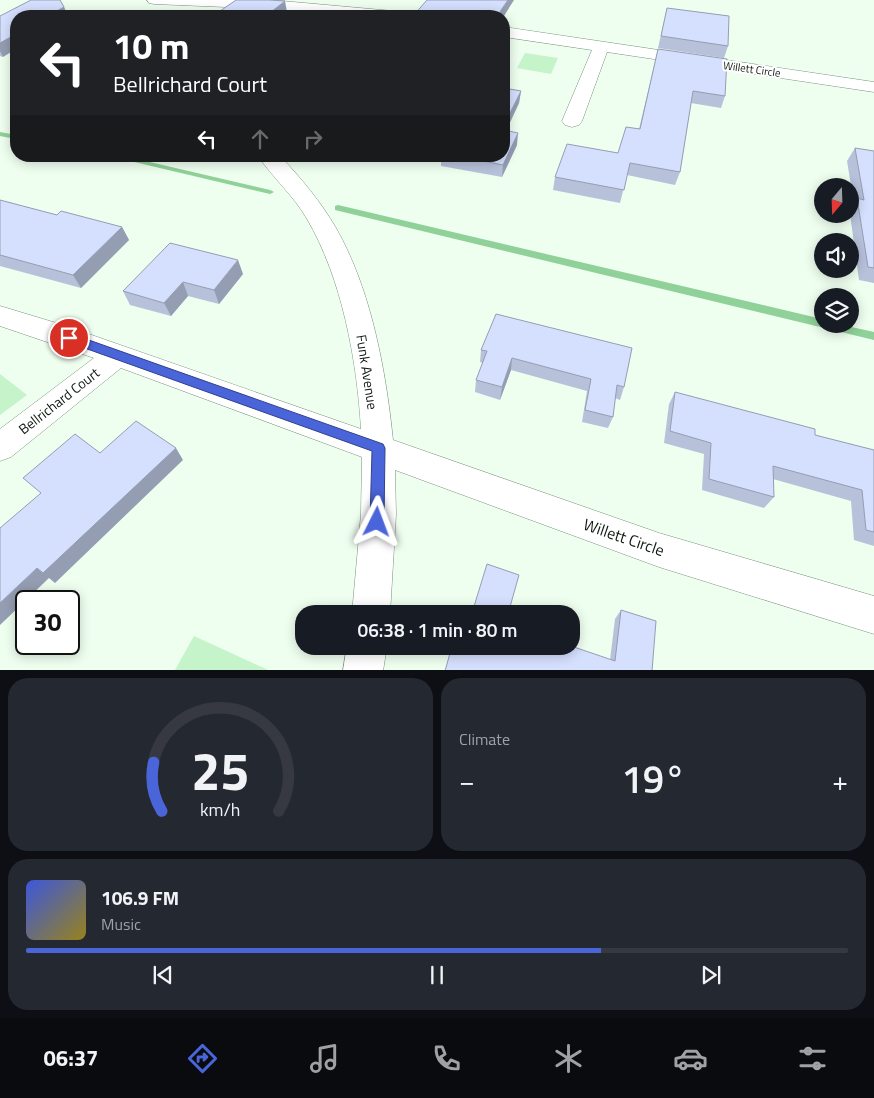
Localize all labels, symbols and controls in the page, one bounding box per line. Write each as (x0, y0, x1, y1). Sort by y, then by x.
text: 10 m (113, 19, 189, 73)
icon: left (30, 30, 95, 95)
street label: Willett Circle (722, 57, 782, 81)
text: Bellrichard Court (113, 67, 267, 101)
icon: left (193, 125, 221, 153)
icon: ahead (246, 125, 274, 153)
icon: right (299, 125, 327, 153)
north arrow (814, 178, 859, 222)
map controls (814, 178, 859, 333)
button: sound (814, 233, 859, 278)
button: layers (814, 288, 859, 333)
pin (48, 317, 90, 359)
icon: arrive (55, 324, 83, 352)
street label: Funk Avenue (351, 333, 384, 411)
street label: Bellrichard Court (14, 362, 104, 439)
position arrow (350, 495, 402, 547)
street label: Willett Circle (580, 512, 668, 562)
speed limit sign: 30 (15, 590, 80, 655)
text: 06:38 · 1 min · 80 m (358, 615, 517, 644)
text: Climate (459, 727, 510, 751)
text: 25 (191, 731, 250, 810)
text: 19° (622, 750, 685, 808)
text: − (459, 759, 475, 802)
text: + (832, 759, 848, 802)
text: km/h (200, 796, 241, 823)
text: 106.9 FM (101, 883, 179, 912)
text: Music (101, 912, 141, 936)
icon: previous (149, 961, 177, 989)
icon: pause (423, 961, 451, 989)
icon: next (697, 961, 725, 989)
text: 06:37 (44, 1041, 98, 1075)
icon: directions (185, 1041, 220, 1076)
icon: music (307, 1041, 342, 1076)
icon: phone (429, 1041, 464, 1076)
icon: climate (551, 1041, 586, 1076)
icon: car (673, 1041, 708, 1076)
icon: filters (795, 1041, 830, 1076)

